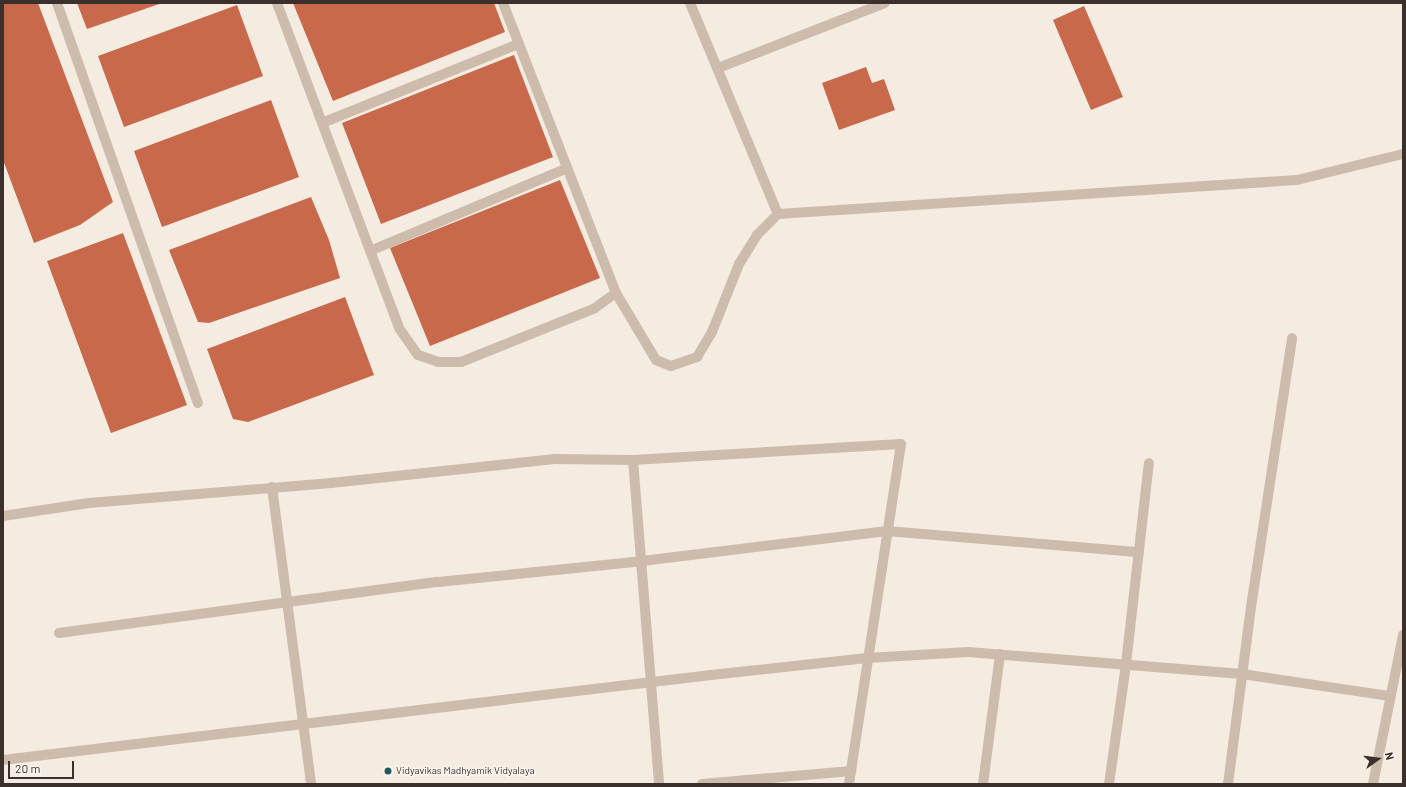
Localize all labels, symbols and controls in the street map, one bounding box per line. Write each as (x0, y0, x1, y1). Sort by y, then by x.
north arrow (1358, 739, 1398, 779)
text: N (1383, 751, 1397, 761)
scale bar (10, 753, 76, 779)
text: 20 m (15, 761, 41, 775)
place label: Vidyavikas Madhyamik Vidyalaya (396, 765, 535, 777)
marker: Vidyavikas Madhyamik Vidyalaya (383, 766, 393, 776)

